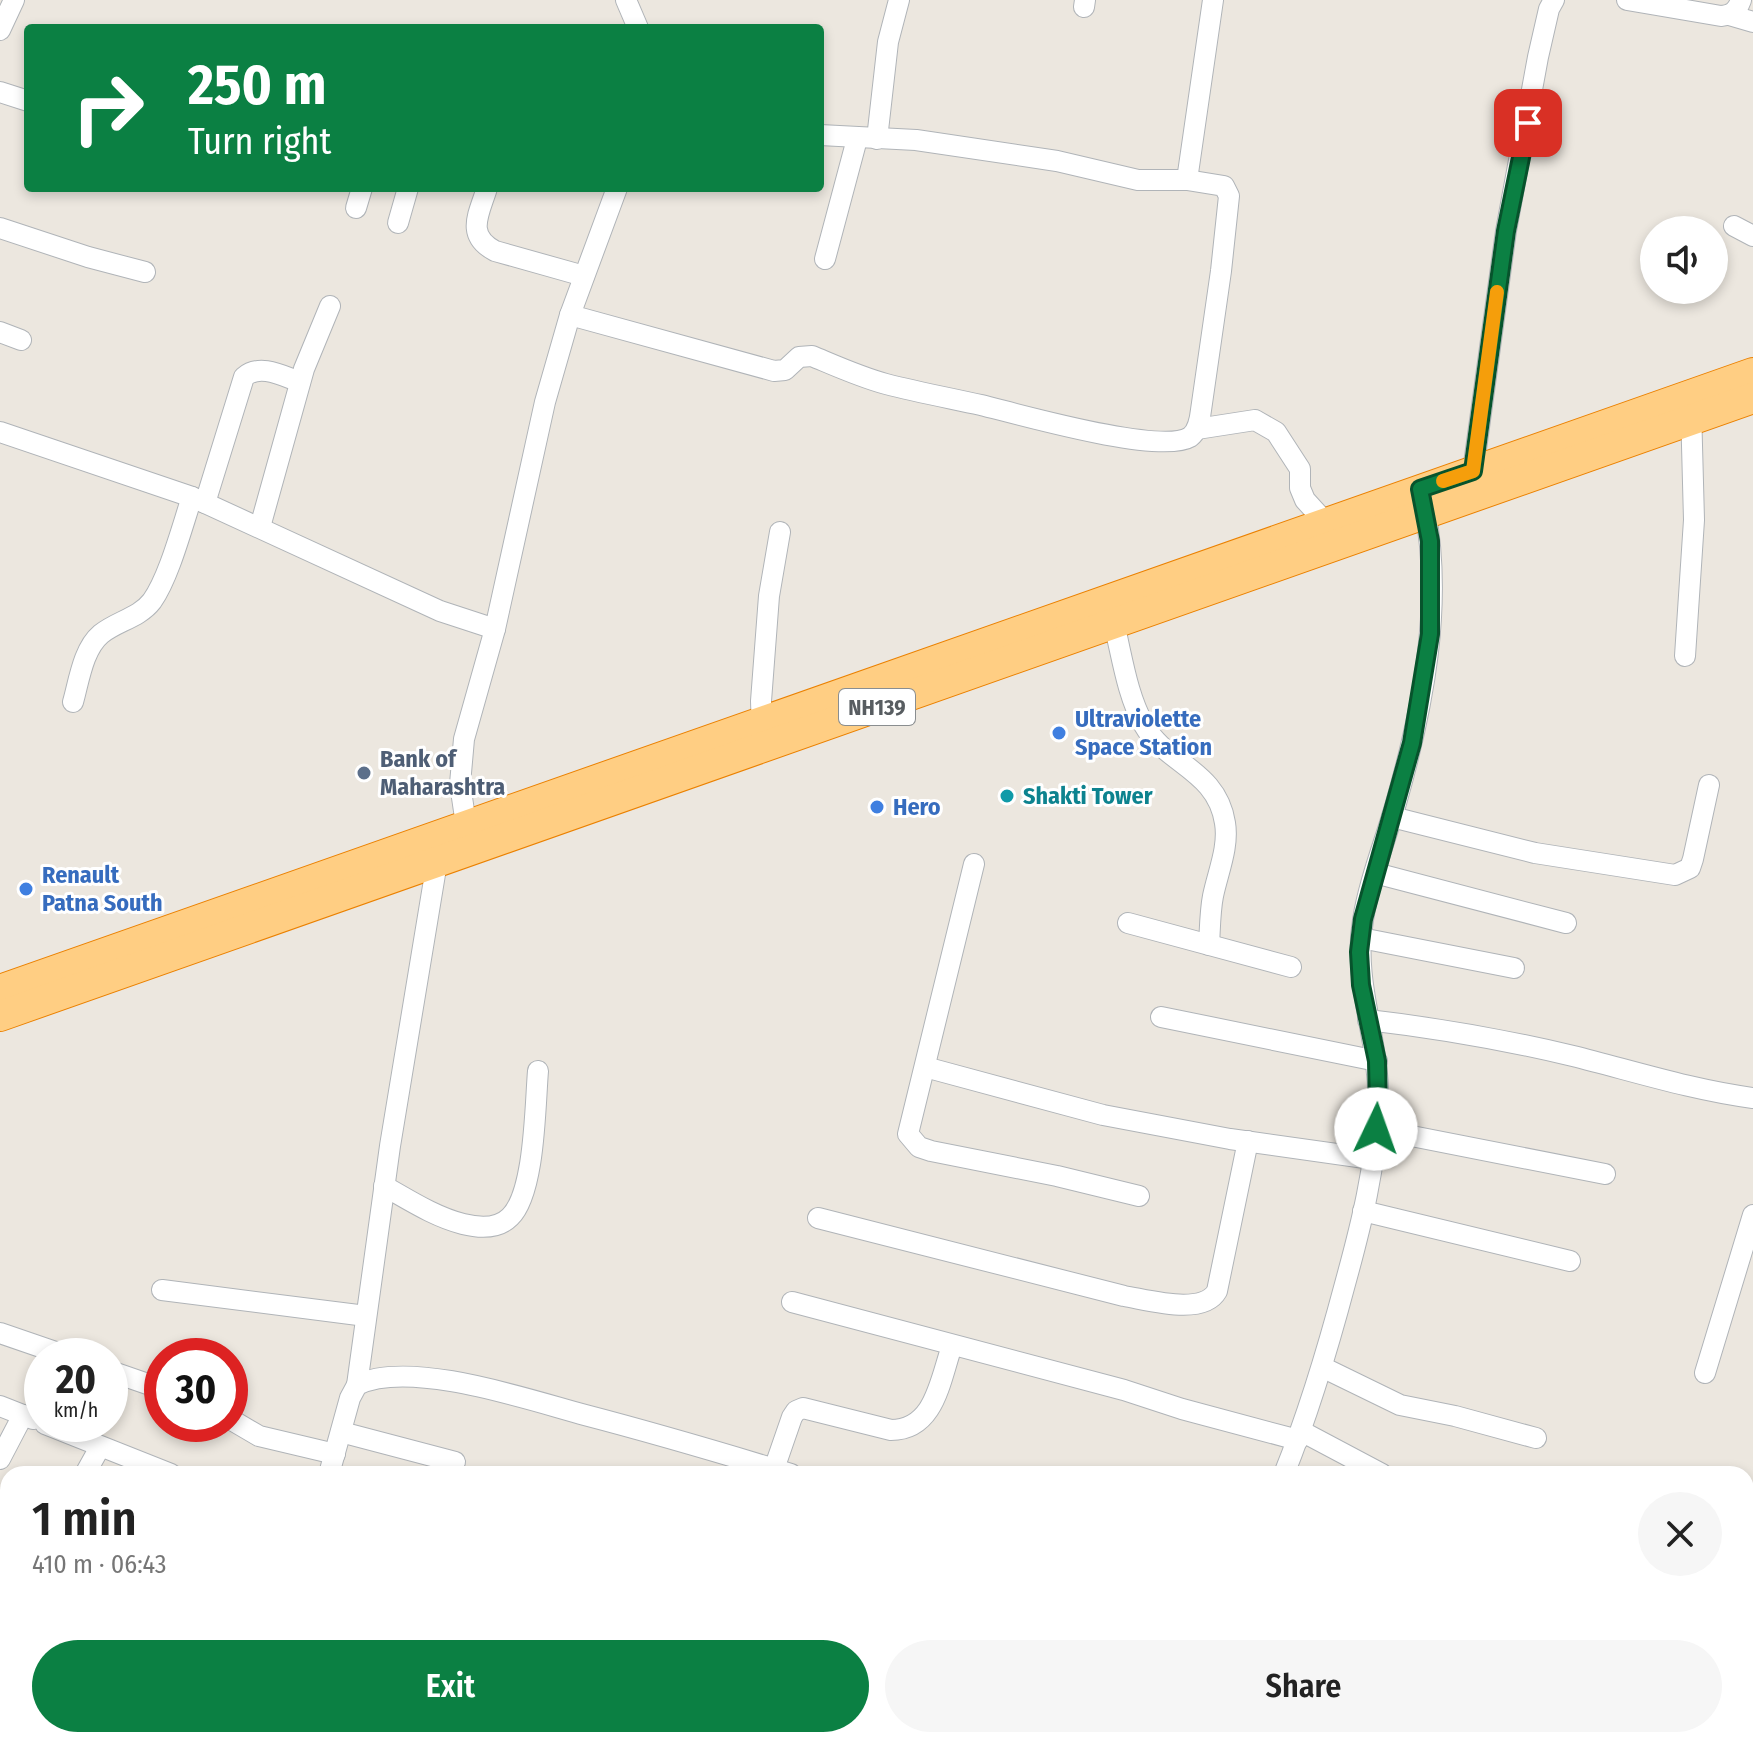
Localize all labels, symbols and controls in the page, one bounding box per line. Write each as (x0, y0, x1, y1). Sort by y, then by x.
text: 250 m (188, 52, 326, 119)
icon: right (56, 56, 160, 160)
pin (1494, 89, 1562, 157)
icon: arrive (1506, 101, 1550, 145)
text: Turn right (188, 120, 331, 164)
map controls (1640, 216, 1728, 304)
button: sound (1640, 216, 1728, 304)
road number: NH139 (839, 689, 915, 725)
place label: Ultraviolette Space Station (1075, 705, 1212, 761)
marker: Ultraviolette Space Station (1050, 724, 1068, 742)
place label: Bank of Maharashtra (380, 745, 505, 801)
marker: Bank of Maharashtra (355, 764, 373, 782)
place label: Shakti Tower (1023, 782, 1153, 810)
marker: Shakti Tower (998, 787, 1016, 805)
place label: Hero (893, 793, 941, 821)
marker: Hero (868, 798, 886, 816)
place label: Renault Patna South (42, 861, 163, 917)
marker: Renault Patna South (17, 880, 35, 898)
position arrow (1334, 1087, 1418, 1171)
speed limit sign: 30 (144, 1338, 248, 1442)
text: 20 (56, 1356, 96, 1404)
text: km/h (54, 1398, 98, 1422)
text: 1 min (32, 1490, 137, 1548)
button: close (1638, 1492, 1722, 1576)
text: 410 m · 06:43 (32, 1549, 166, 1580)
button: Exit (32, 1640, 869, 1732)
button: Share (885, 1640, 1722, 1732)

